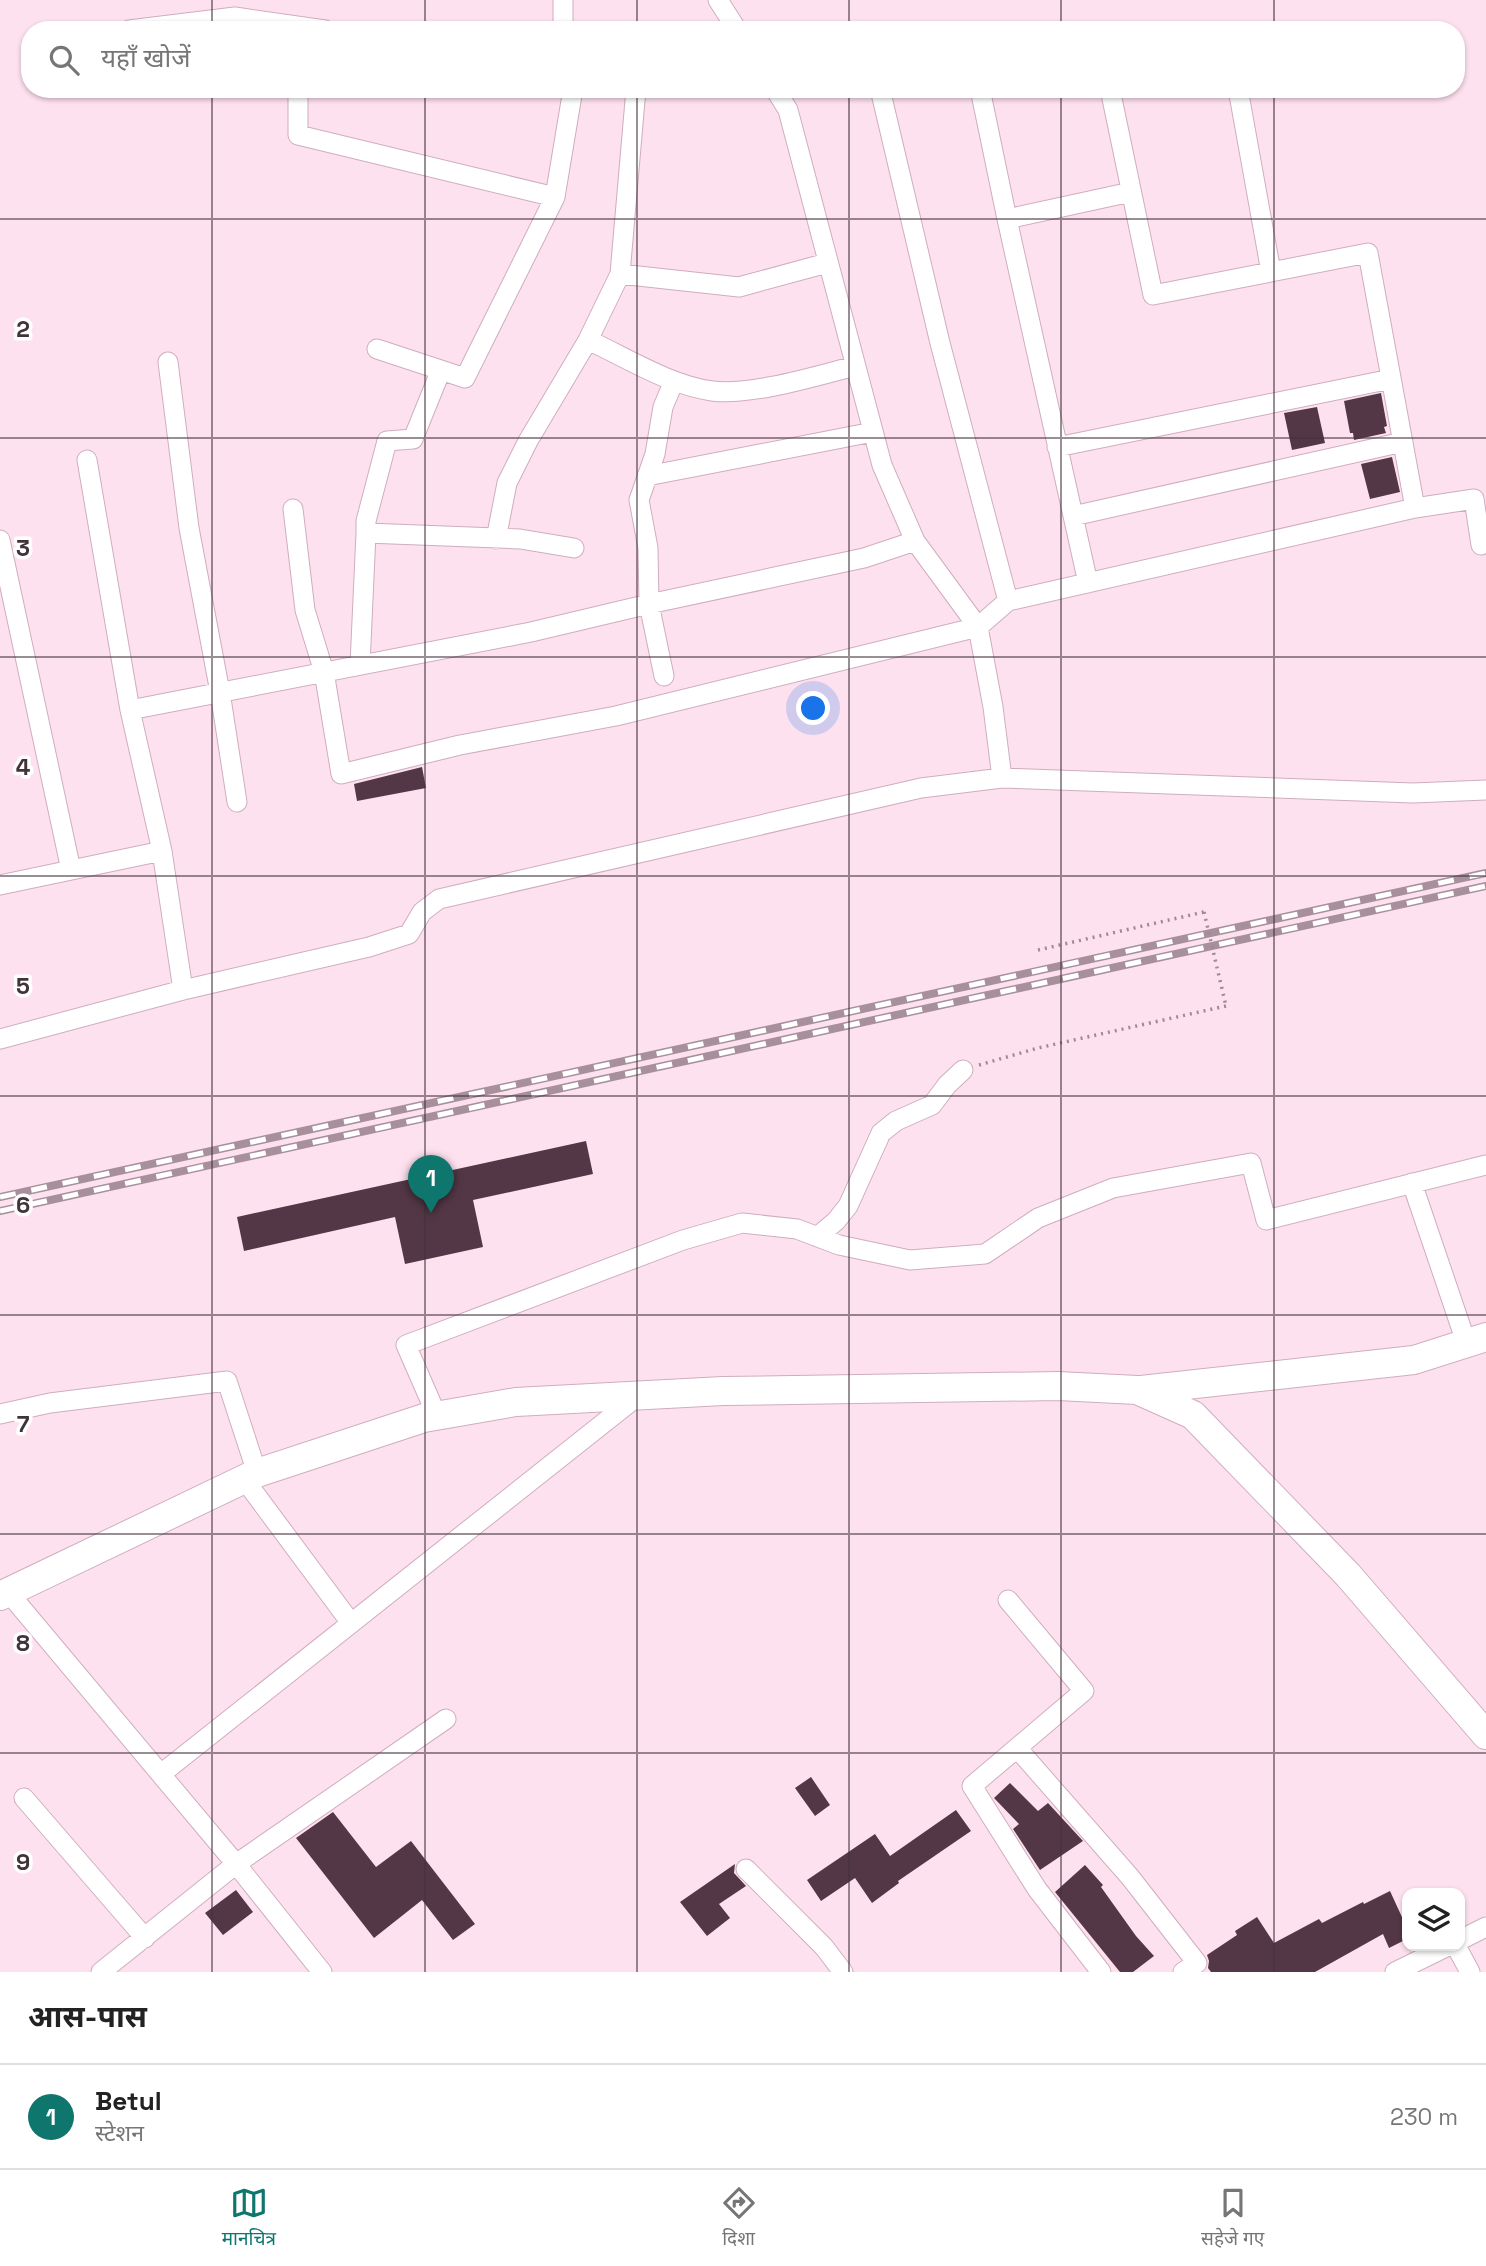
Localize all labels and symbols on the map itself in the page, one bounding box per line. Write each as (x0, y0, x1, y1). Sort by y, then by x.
text: 2 (16, 314, 30, 344)
text: 3 (16, 533, 30, 563)
your location (796, 691, 830, 725)
text: 4 (16, 752, 31, 782)
text: 5 (16, 971, 30, 1001)
pin: 1 (408, 1155, 454, 1213)
text: 6 (16, 1190, 30, 1220)
text: 7 (17, 1409, 30, 1439)
text: 8 (16, 1628, 30, 1658)
text: 9 (16, 1847, 30, 1877)

